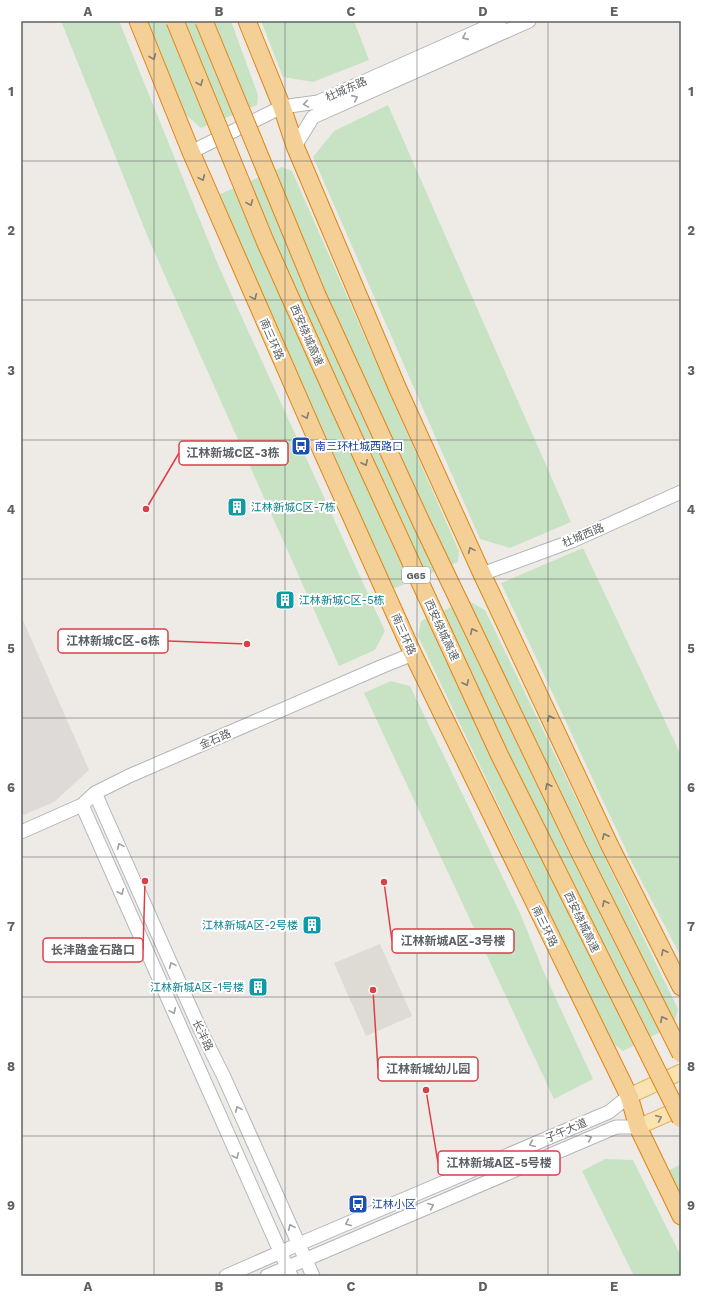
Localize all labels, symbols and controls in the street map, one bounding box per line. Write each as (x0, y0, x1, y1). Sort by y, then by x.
text: A (84, 4, 93, 19)
text: B (215, 4, 224, 19)
text: C (347, 4, 356, 19)
text: D (478, 4, 488, 19)
text: E (610, 4, 618, 19)
one-way arrow (461, 32, 469, 40)
one-way arrow (148, 54, 156, 61)
street label: 杜城东路 (323, 75, 369, 104)
one-way arrow (196, 79, 204, 86)
text: 1 (8, 84, 14, 99)
text: 1 (688, 84, 694, 99)
one-way arrow (351, 95, 358, 103)
one-way arrow (303, 99, 310, 108)
one-way arrow (197, 173, 205, 181)
one-way arrow (245, 200, 253, 207)
text: 2 (7, 223, 15, 238)
text: 2 (687, 223, 695, 238)
one-way arrow (249, 292, 257, 300)
street label: 西安绕城高速 (287, 302, 326, 368)
street label: 南三环路 (257, 316, 286, 362)
text: 3 (7, 363, 15, 378)
text: 3 (687, 363, 695, 378)
one-way arrow (301, 411, 309, 419)
bus stop icon: 南三环杜城西路口 (290, 435, 312, 457)
place label: 南三环杜城西路口 (315, 440, 403, 453)
callout: 江林新城C区-3栋 (179, 441, 288, 465)
text: 江林新城C区-3栋 (186, 446, 280, 460)
one-way arrow (360, 458, 368, 466)
building icon: 江林新城C区-7栋 (226, 496, 248, 518)
place label: 江林新城C区-7栋 (251, 501, 336, 514)
text: 4 (7, 502, 16, 517)
text: 4 (687, 502, 696, 517)
street label: 杜城西路 (560, 521, 606, 550)
one-way arrow (468, 547, 476, 554)
road number: G65 (402, 567, 430, 583)
building icon: 江林新城C区-5栋 (274, 589, 296, 611)
place label: 江林新城C区-5栋 (299, 594, 385, 607)
street label: 西安绕城高速 (422, 598, 461, 663)
street label: 南三环路 (389, 611, 418, 657)
one-way arrow (471, 628, 478, 635)
callout: 江林新城C区-6栋 (58, 629, 168, 653)
text: 江林新城C区-6栋 (66, 634, 160, 648)
text: 5 (7, 641, 15, 656)
text: 5 (687, 641, 695, 656)
one-way arrow (461, 678, 469, 686)
one-way arrow (547, 715, 555, 723)
street label: 金石路 (197, 727, 233, 752)
text: 6 (7, 780, 15, 795)
text: 6 (687, 780, 695, 795)
one-way arrow (545, 783, 553, 790)
one-way arrow (602, 833, 610, 840)
one-way arrow (116, 843, 124, 850)
one-way arrow (116, 888, 124, 895)
street label: 西安绕城高速 (561, 890, 602, 955)
one-way arrow (602, 900, 610, 907)
street label: 南三环路 (529, 904, 560, 949)
building icon: 江林新城A区-2号楼 (301, 914, 323, 936)
text: 7 (7, 919, 15, 934)
place label: 江林新城A区-2号楼 (202, 919, 298, 932)
text: 7 (687, 919, 695, 934)
callout: 江林新城A区-3号楼 (392, 929, 514, 953)
text: 江林新城A区-3号楼 (400, 934, 506, 948)
callout: 长沣路金石路口 (43, 938, 143, 962)
text: 长沣路金石路口 (51, 943, 135, 957)
one-way arrow (661, 949, 668, 957)
one-way arrow (169, 962, 177, 970)
building icon: 江林新城A区-1号楼 (247, 976, 269, 998)
place label: 江林新城A区-1号楼 (150, 981, 244, 994)
one-way arrow (168, 1006, 176, 1014)
one-way arrow (661, 1016, 668, 1023)
street label: 长沣路 (189, 1018, 216, 1053)
callout: 江林新城幼儿园 (378, 1057, 478, 1081)
text: 8 (7, 1059, 15, 1074)
text: 8 (687, 1059, 695, 1074)
text: 江林新城幼儿园 (386, 1062, 470, 1076)
one-way arrow (235, 1105, 243, 1112)
one-way arrow (655, 1115, 663, 1123)
street label: 子午大道 (543, 1116, 589, 1145)
one-way arrow (585, 1135, 593, 1143)
one-way arrow (529, 1140, 536, 1148)
one-way arrow (231, 1151, 239, 1159)
callout: 江林新城A区-5号楼 (438, 1151, 560, 1175)
text: 江林新城A区-5号楼 (446, 1156, 552, 1170)
bus stop icon: 江林小区 (347, 1193, 369, 1215)
text: 9 (7, 1198, 15, 1213)
place label: 江林小区 (372, 1198, 416, 1211)
text: 9 (687, 1198, 695, 1213)
one-way arrow (427, 1202, 434, 1210)
one-way arrow (344, 1218, 351, 1226)
one-way arrow (288, 1224, 296, 1232)
text: A (84, 1279, 93, 1294)
text: B (215, 1279, 224, 1294)
text: C (347, 1279, 356, 1294)
text: D (478, 1279, 488, 1294)
text: E (610, 1279, 618, 1294)

